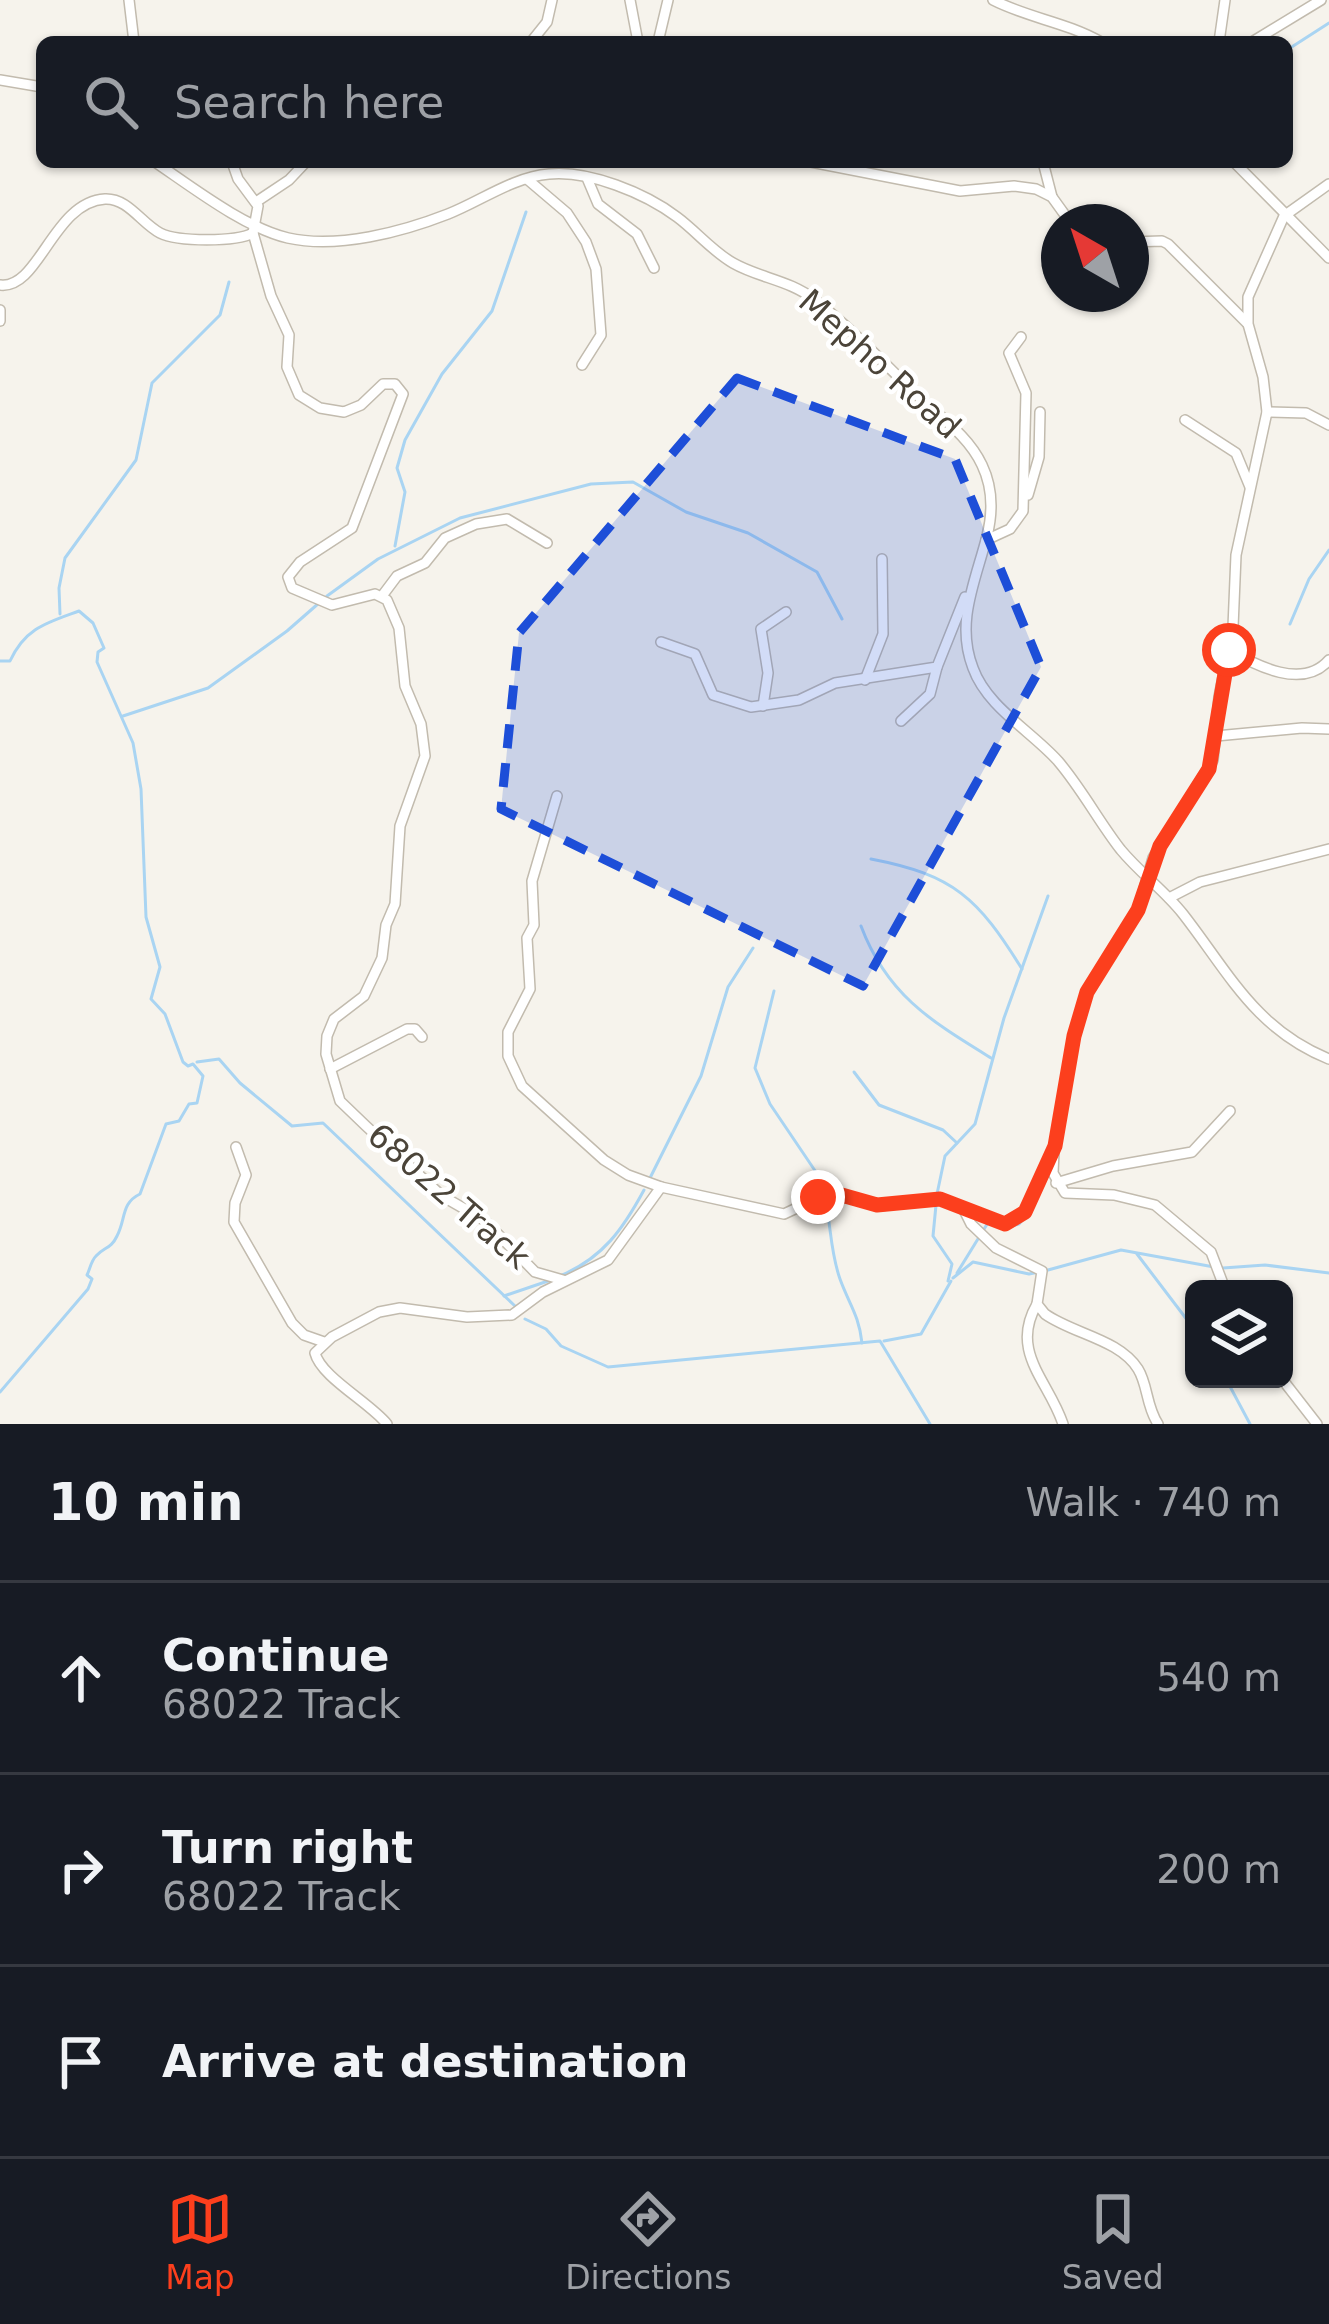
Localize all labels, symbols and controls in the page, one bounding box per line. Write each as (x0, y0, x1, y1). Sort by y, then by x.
search box (36, 36, 1293, 168)
icon: search (78, 69, 144, 135)
text: Search here (174, 76, 444, 129)
north arrow (1041, 204, 1149, 312)
street label: Mepho Road (791, 281, 969, 447)
route start (1202, 623, 1256, 677)
street label: 68022 Track (360, 1115, 539, 1277)
route end (791, 1170, 845, 1224)
map controls (1185, 1280, 1293, 1388)
button: layers (1185, 1280, 1293, 1388)
text: 10 min (48, 1473, 244, 1532)
text: Walk · 740 m (1026, 1480, 1281, 1525)
text: Continue (162, 1629, 390, 1682)
icon: ahead (48, 1645, 114, 1711)
text: 540 m (1156, 1655, 1281, 1700)
text: 68022 Track (162, 1682, 401, 1727)
text: Turn right (162, 1821, 413, 1874)
icon: right (48, 1837, 114, 1903)
text: 200 m (1156, 1847, 1281, 1892)
text: 68022 Track (162, 1874, 401, 1919)
icon: arrive (48, 2029, 114, 2095)
text: Arrive at destination (162, 2035, 688, 2088)
tab: Map (165, 2186, 235, 2297)
tab: Directions (565, 2186, 731, 2297)
tab: Saved (1062, 2186, 1164, 2297)

